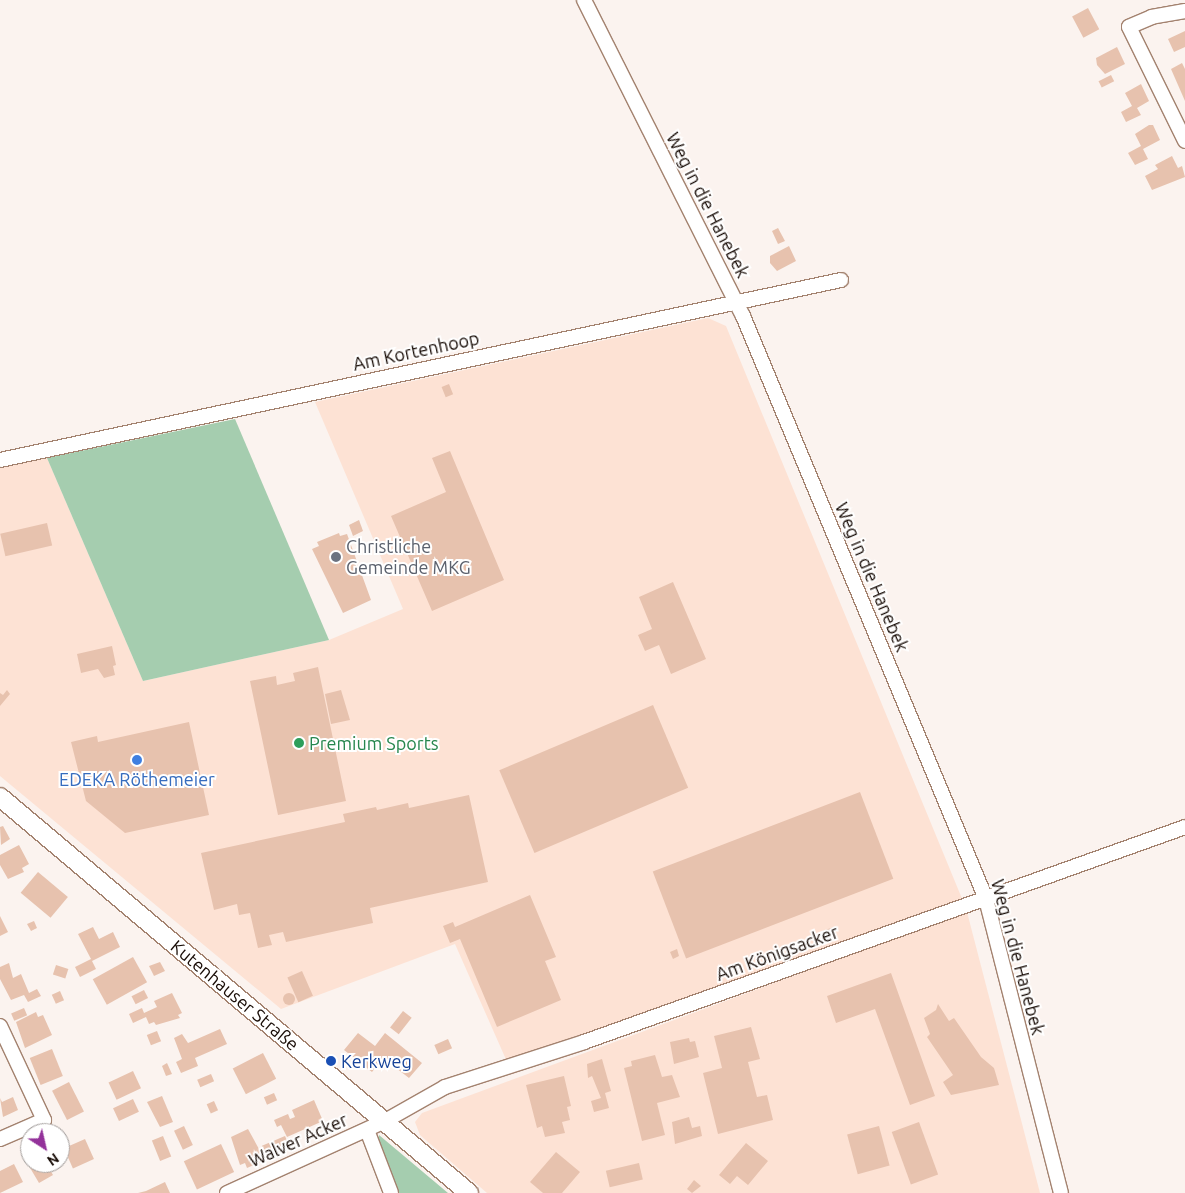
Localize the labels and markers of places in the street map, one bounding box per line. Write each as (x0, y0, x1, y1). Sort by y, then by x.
place label: Christliche Gemeinde MKG (346, 536, 471, 578)
marker: Christliche Gemeinde MKG (330, 551, 342, 563)
place label: Premium Sports (309, 732, 439, 754)
marker: Premium Sports (293, 737, 305, 749)
marker: EDEKA Röthemeier (131, 754, 143, 766)
place label: EDEKA Röthemeier (59, 768, 215, 790)
place label: Kerkweg (341, 1050, 412, 1072)
marker: Kerkweg (325, 1055, 337, 1067)

